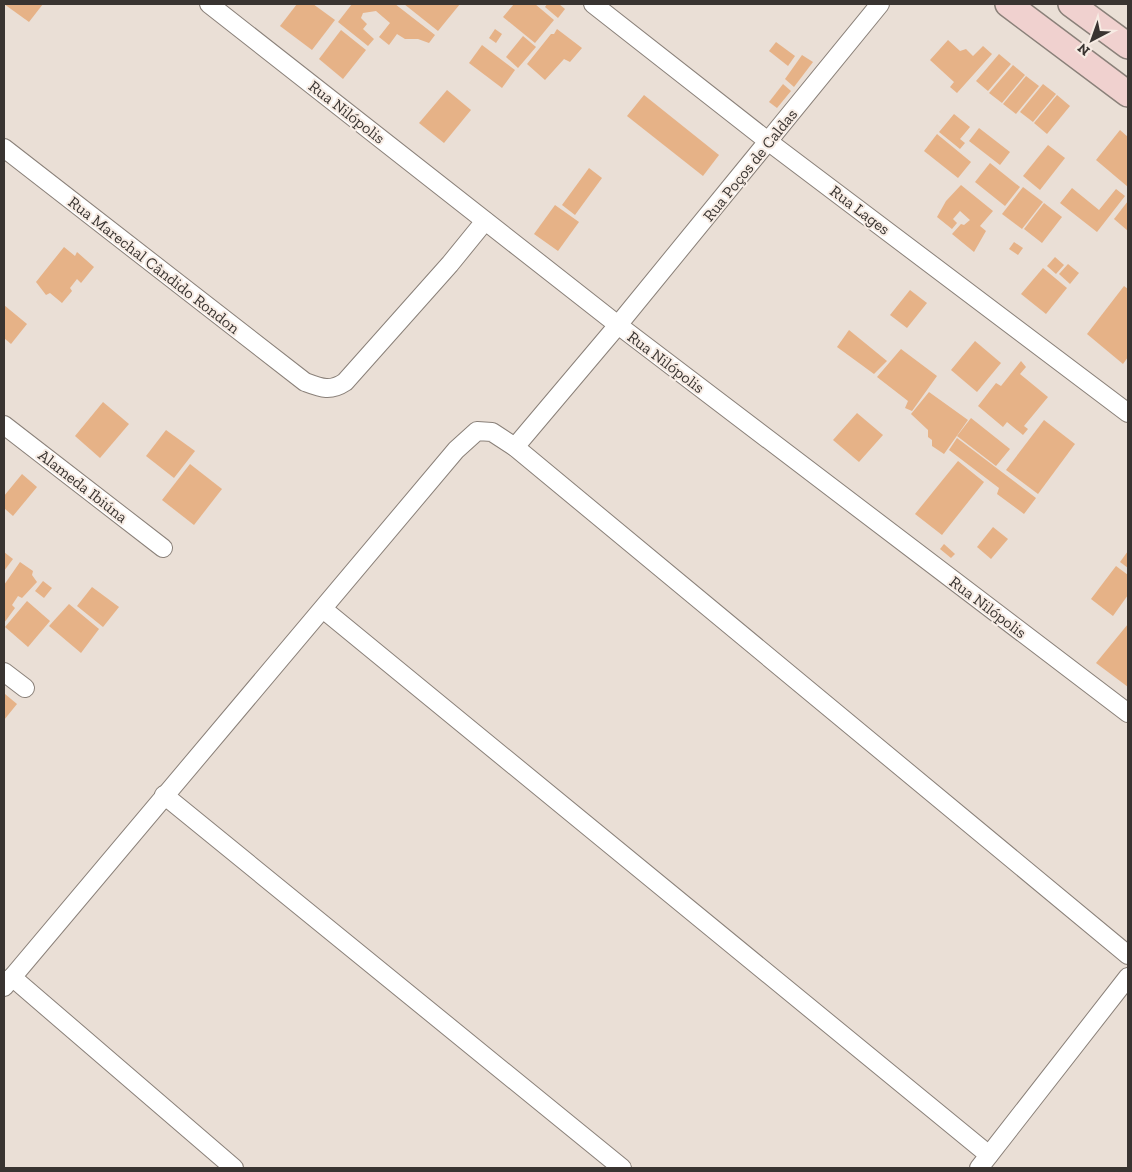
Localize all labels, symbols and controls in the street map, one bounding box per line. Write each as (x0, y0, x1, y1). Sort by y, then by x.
north arrow (1067, 15, 1117, 65)
text: N (1074, 39, 1093, 59)
street label: Rua Nilópolis (305, 76, 389, 148)
street label: Rua Poços de Caldas (699, 105, 801, 225)
street label: Rua Lages (826, 181, 894, 239)
street label: Rua Marechal Cândido Rondon (64, 192, 244, 338)
street label: Rua Nilópolis (624, 327, 708, 397)
street label: Alameda Ibiúna (35, 445, 132, 527)
street label: Rua Nilópolis (946, 572, 1030, 642)

